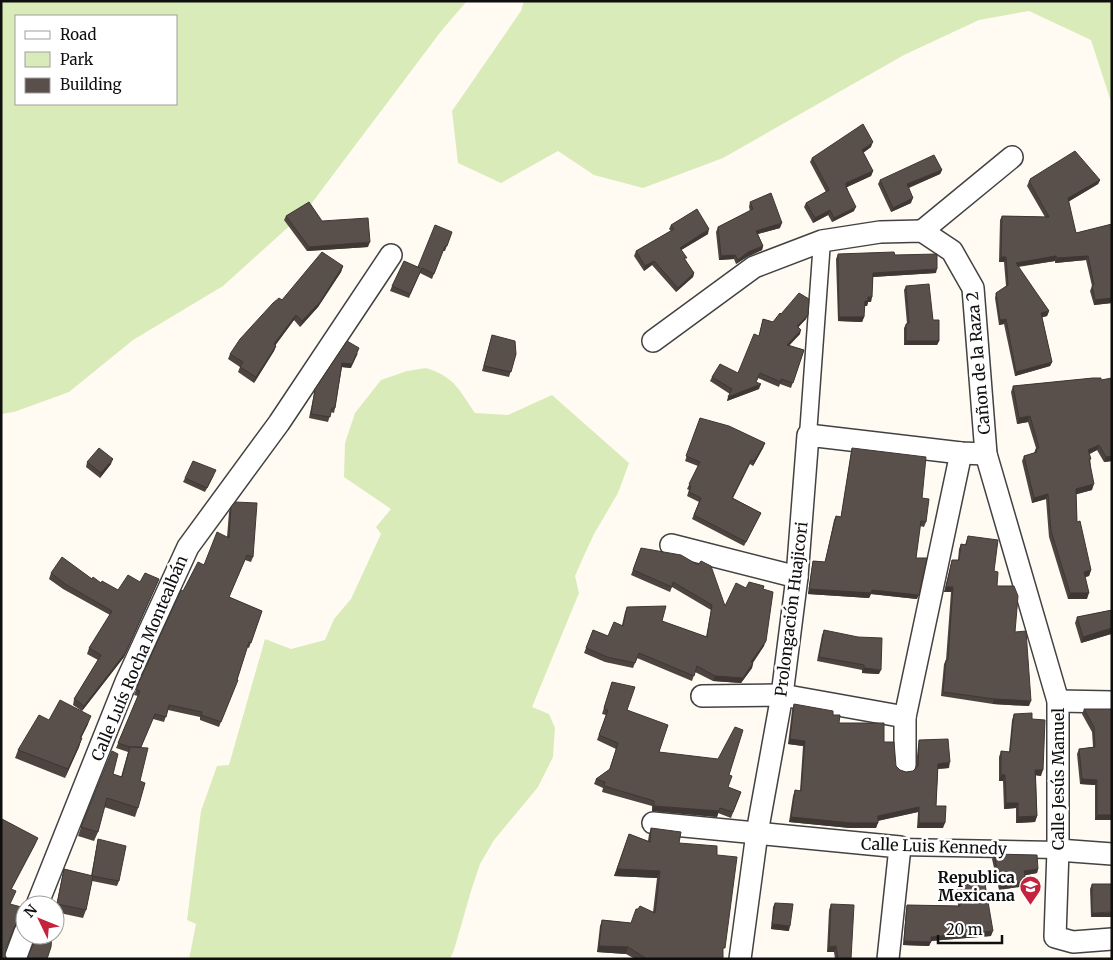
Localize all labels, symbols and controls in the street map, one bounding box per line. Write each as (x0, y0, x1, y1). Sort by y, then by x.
legend (15, 15, 178, 105)
text: Road (60, 25, 96, 44)
text: Park (60, 50, 94, 69)
text: Building (60, 75, 122, 94)
street label: Cañon de la Raza 2 (962, 291, 994, 435)
street label: Prolongación Huajicori (770, 520, 812, 698)
street label: Calle Luís Rocha Montealbán (87, 552, 192, 764)
street label: Calle Jesús Manuel (1048, 708, 1068, 850)
street label: Calle Luis Kennedy (861, 833, 1008, 859)
place label: Republica Mexicana (938, 867, 1015, 905)
school or university icon: Republica Mexicana (1019, 874, 1043, 905)
north arrow (15, 895, 65, 945)
text: N (20, 901, 41, 921)
scale bar (938, 912, 1002, 944)
text: 20 m (946, 920, 983, 939)

